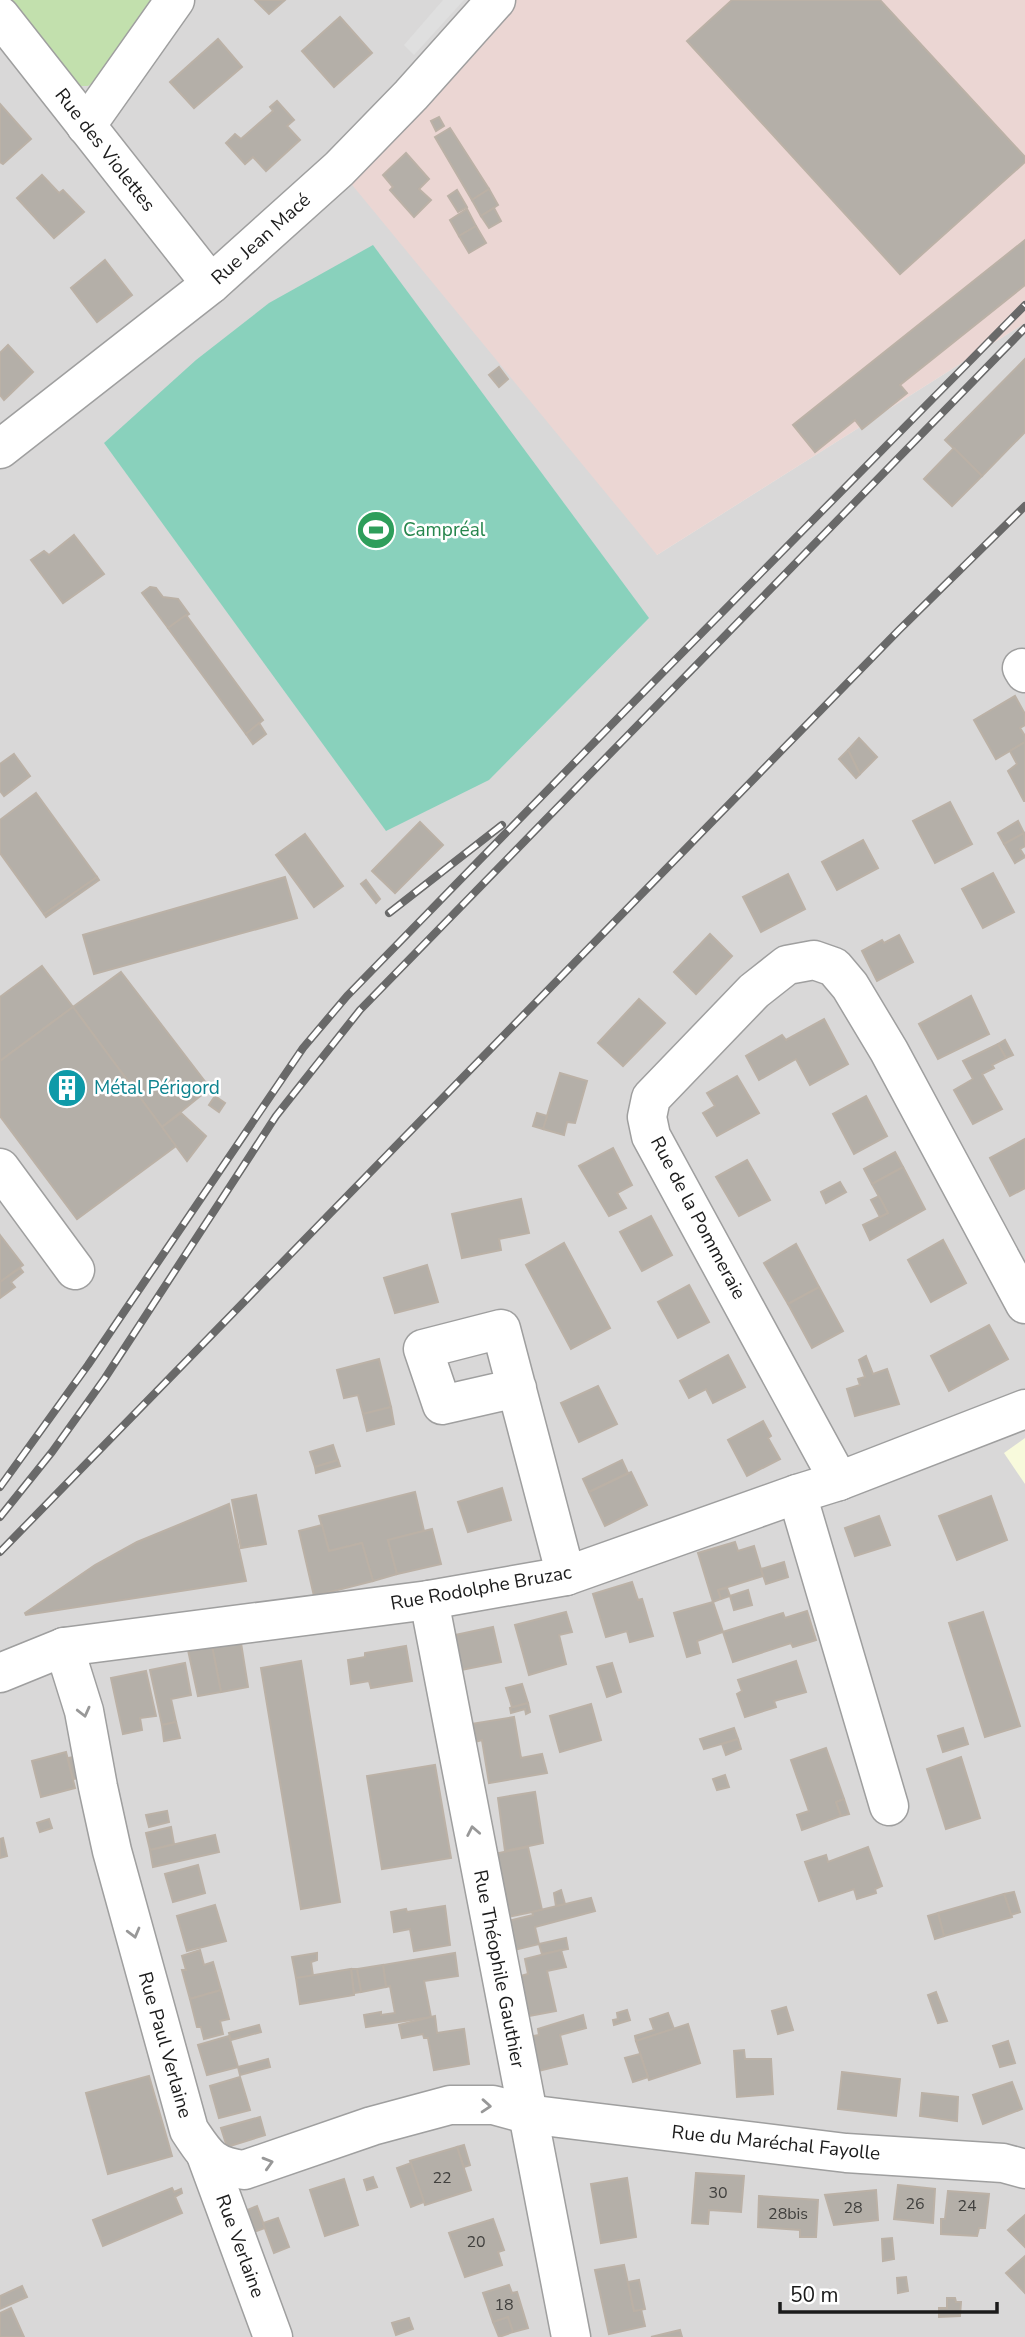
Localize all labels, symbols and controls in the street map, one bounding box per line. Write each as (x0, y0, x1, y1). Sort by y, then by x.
street label: Rue des Violettes (49, 83, 161, 217)
street label: Rue Jean Macé (206, 187, 316, 291)
sports icon: Campréal (355, 509, 397, 551)
place label: Campréal (403, 517, 486, 543)
building icon: Métal Périgord (46, 1067, 88, 1109)
place label: Métal Périgord (94, 1075, 220, 1101)
street label: Rue de la Pommeraie (644, 1132, 752, 1304)
street label: Rue Rodolphe Bruzac (388, 1559, 574, 1617)
one-way arrow (75, 1706, 90, 1718)
one-way arrow (466, 1825, 481, 1837)
street label: Rue Théophile Gauthier (467, 1868, 531, 2070)
one-way arrow (126, 1927, 140, 1939)
street label: Rue Paul Verlaine (132, 1969, 198, 2121)
one-way arrow (481, 2098, 492, 2113)
street label: Rue du Maréchal Fayolle (670, 2119, 882, 2167)
one-way arrow (262, 2156, 274, 2171)
house number: 22 (432, 2167, 452, 2189)
house number: 30 (708, 2182, 728, 2204)
street label: Rue Verlaine (209, 2191, 271, 2301)
house number: 26 (905, 2193, 925, 2215)
house number: 24 (957, 2195, 977, 2217)
house number: 28 (843, 2197, 863, 2219)
house number: 28bis (768, 2203, 808, 2225)
house number: 20 (466, 2231, 486, 2253)
scale bar (780, 2270, 997, 2314)
text: 50 m (790, 2281, 839, 2309)
house number: 18 (494, 2294, 514, 2316)

